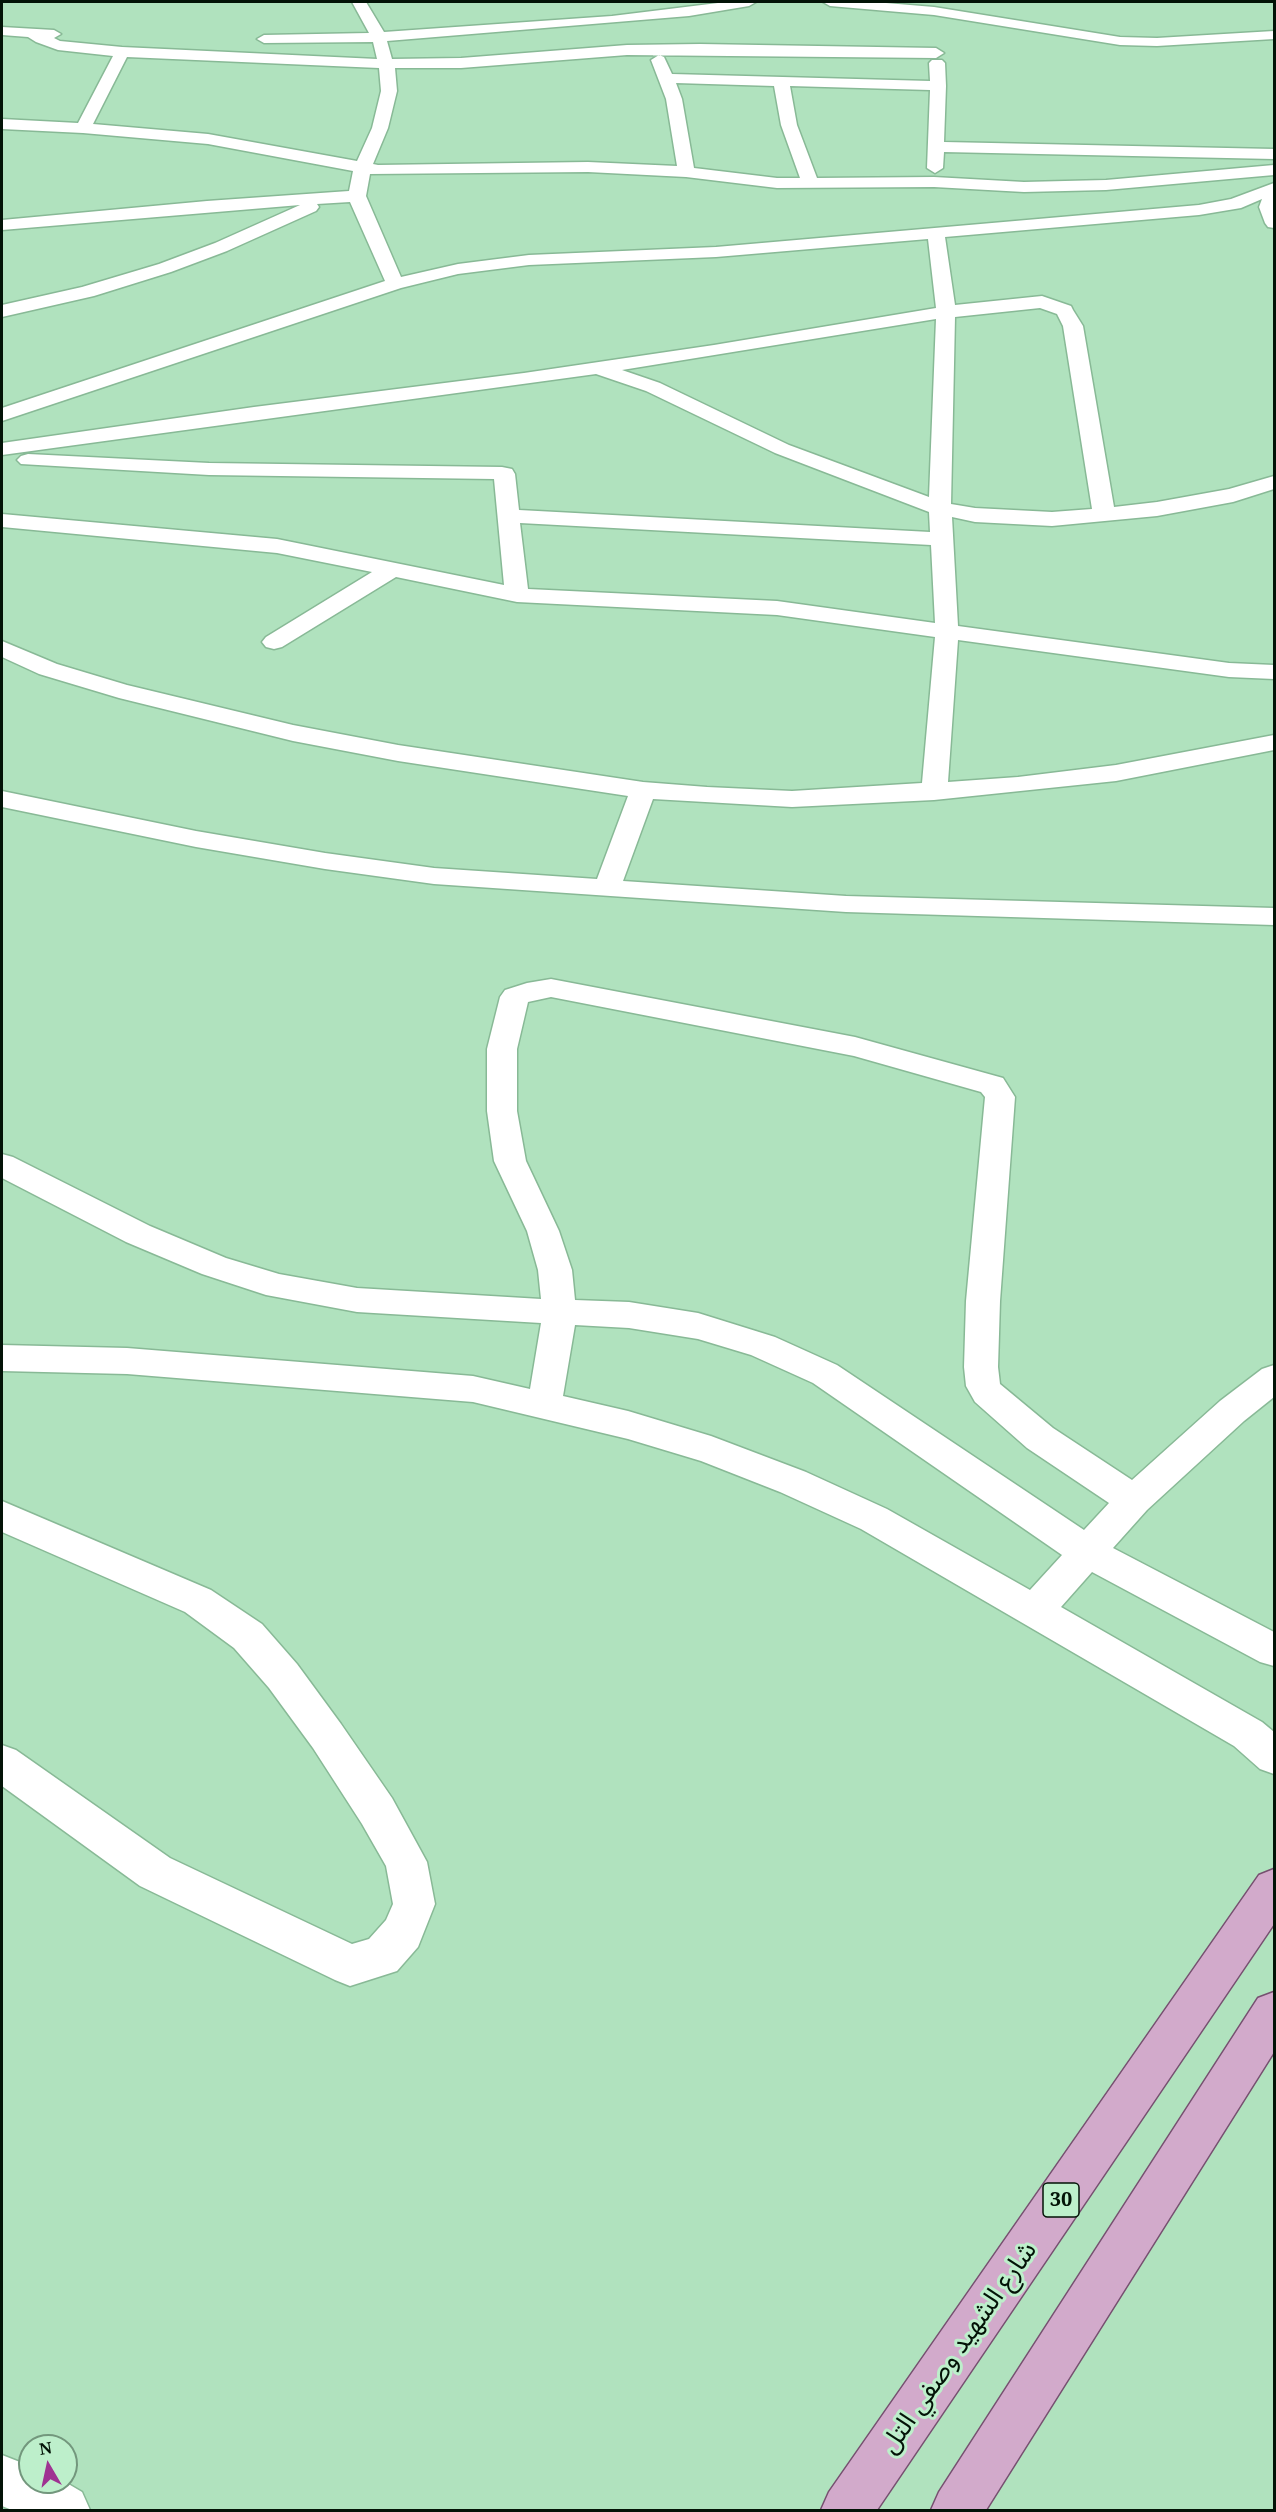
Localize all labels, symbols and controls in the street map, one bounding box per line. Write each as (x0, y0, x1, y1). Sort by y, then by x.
road number: 30 (1043, 2183, 1079, 2217)
street label: شارع الشهيد وصفي التل (874, 2236, 1044, 2460)
north arrow (18, 2434, 78, 2494)
text: N (38, 2436, 53, 2460)

